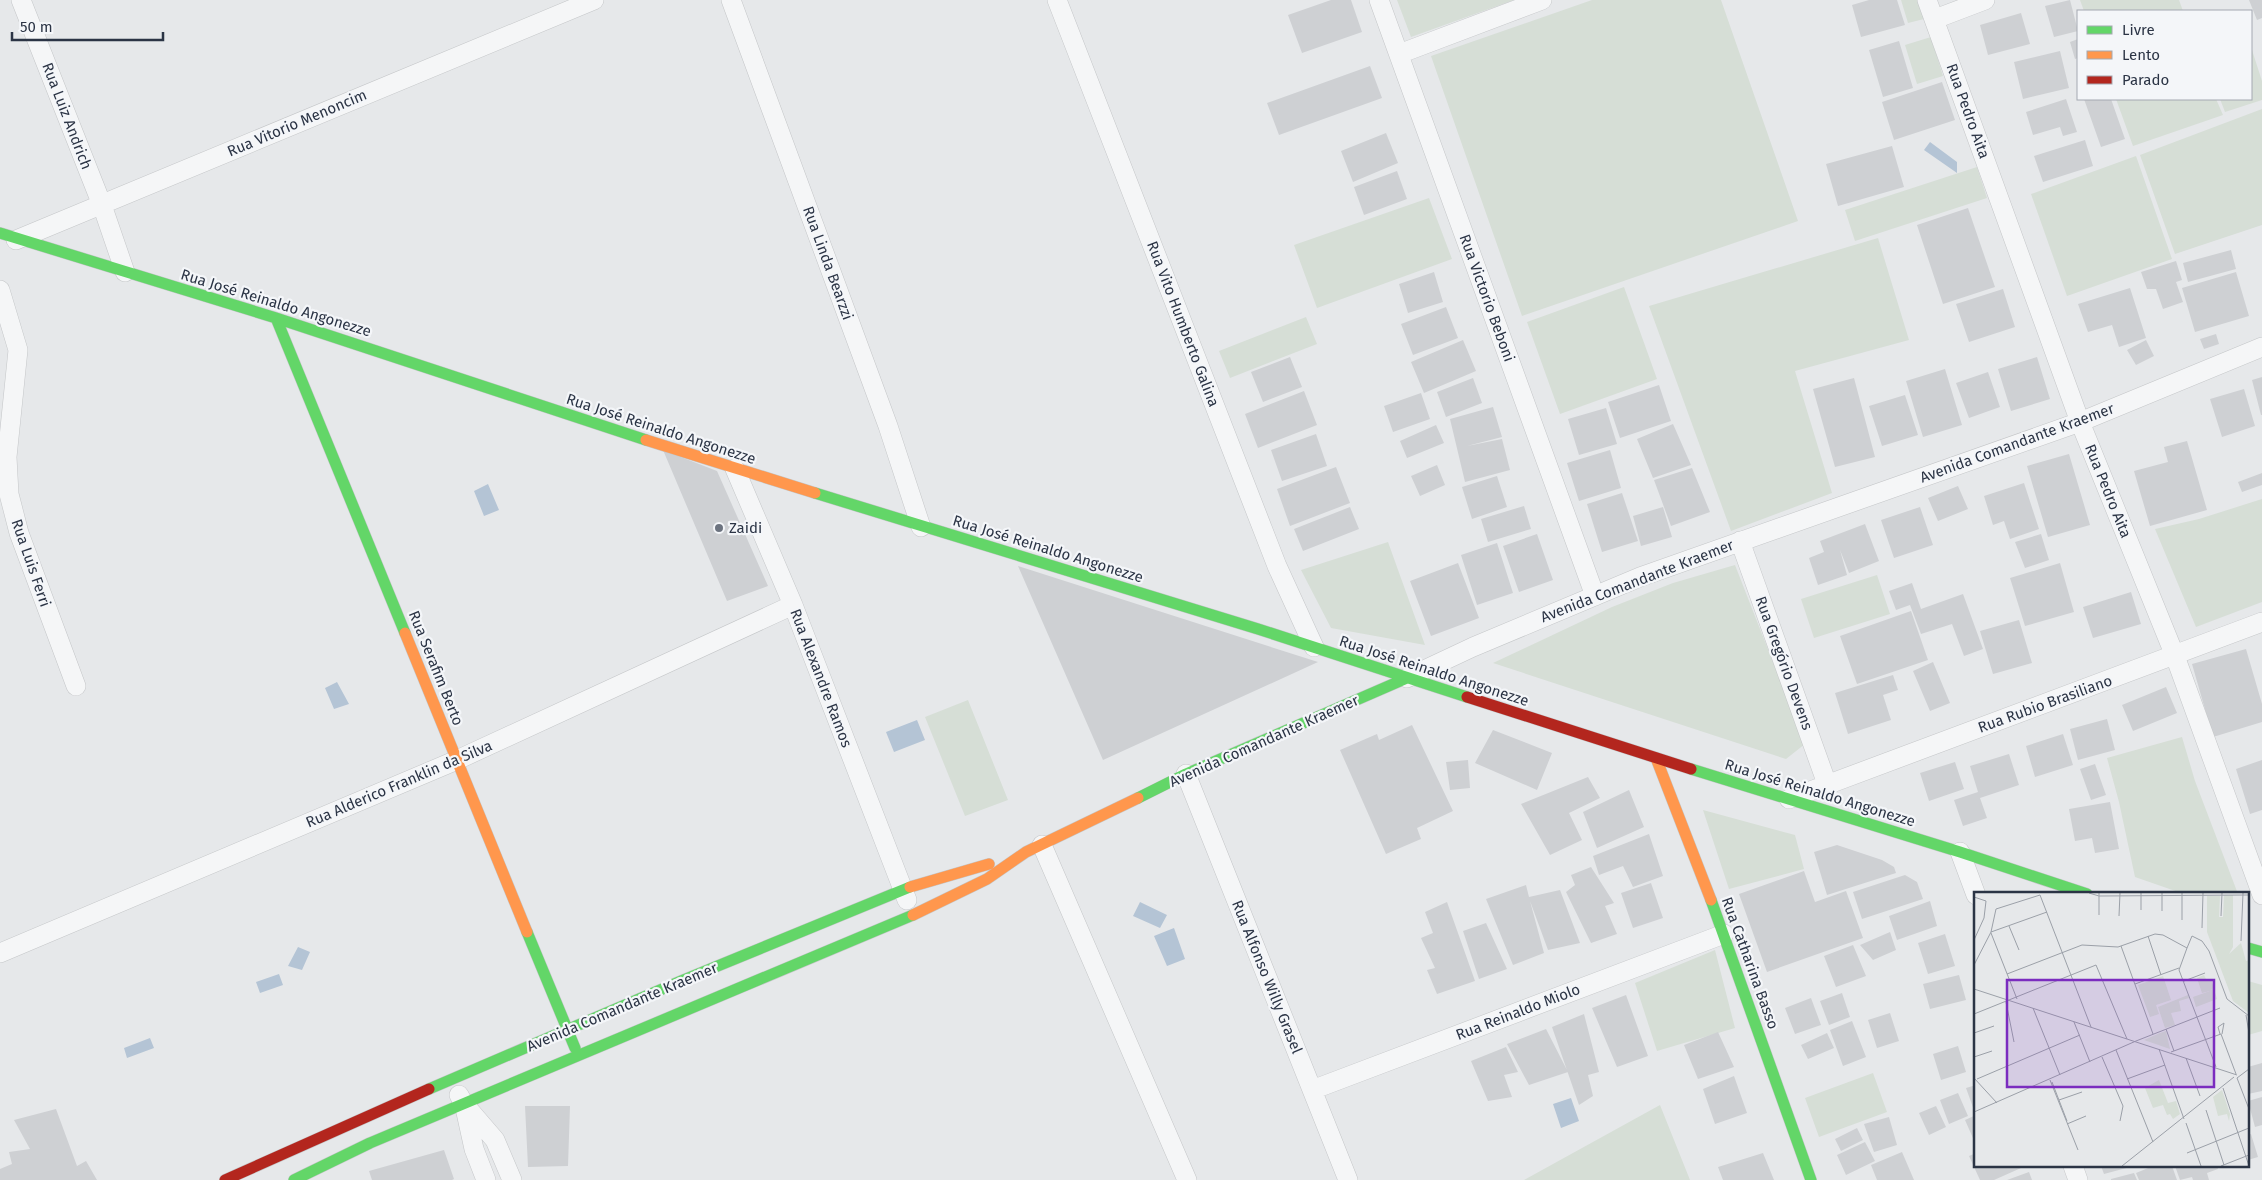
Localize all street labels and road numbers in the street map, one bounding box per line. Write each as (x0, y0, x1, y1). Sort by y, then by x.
street label: Rua Luiz Andrich (38, 60, 96, 172)
street label: Rua Pedro Aita (1942, 61, 1994, 161)
street label: Rua Vitorio Menoncim (225, 85, 369, 161)
street label: Rua Linda Bearzzi (799, 204, 857, 322)
street label: Rua Victorio Beboni (1456, 232, 1518, 364)
street label: Rua Vito Humberto Galina (1143, 239, 1223, 409)
street label: Rua José Reinaldo Angonezze (179, 265, 373, 341)
street label: Rua José Reinaldo Angonezze (564, 390, 758, 468)
street label: Avenida Comandante Kraemer (1917, 399, 2117, 487)
street label: Rua Pedro Aita (2081, 441, 2135, 541)
street label: Rua José Reinaldo Angonezze (951, 511, 1145, 587)
street label: Rua Luis Ferri (8, 517, 54, 609)
street label: Avenida Comandante Kraemer (1538, 536, 1736, 626)
street label: Rua Gregório Devens (1751, 594, 1817, 732)
street label: Rua Alexandre Ramos (786, 606, 856, 750)
street label: Rua Serafim Berto (405, 608, 467, 728)
street label: Rua José Reinaldo Angonezze (1337, 632, 1531, 710)
street label: Rua Rubio Brasiliano (1975, 671, 2115, 737)
street label: Avenida Comandante Kraemer (1167, 691, 1362, 791)
street label: Rua Alderico Franklin da Silva (303, 736, 495, 832)
street label: Rua José Reinaldo Angonezze (1723, 755, 1917, 831)
street label: Rua Catharina Basso (1718, 894, 1782, 1032)
street label: Rua Alfonso Willy Grasel (1228, 898, 1306, 1057)
street label: Avenida Comandante Kraemer (524, 959, 720, 1055)
street label: Rua Reinaldo Miolo (1453, 980, 1583, 1044)

